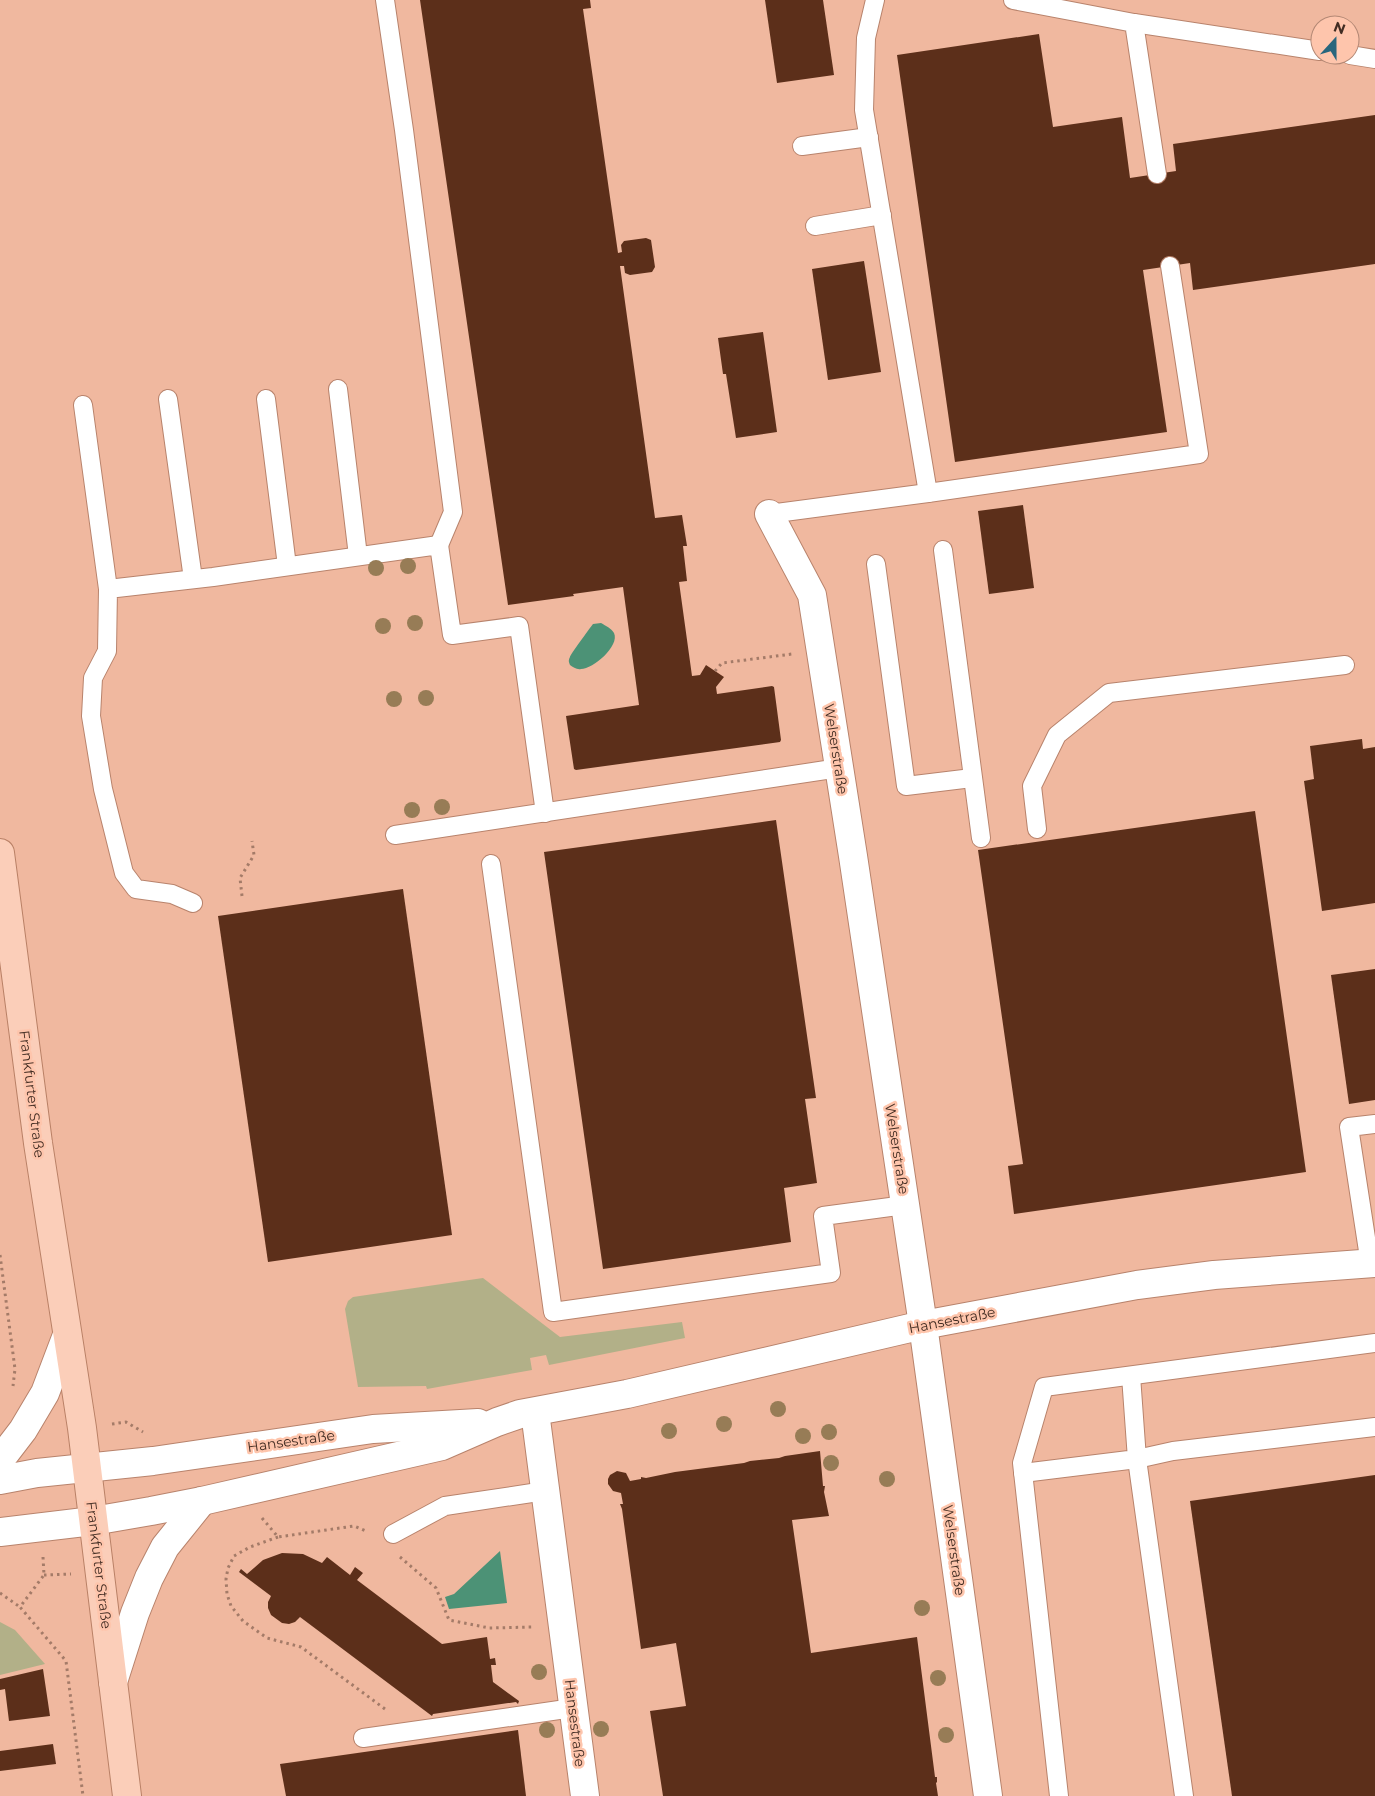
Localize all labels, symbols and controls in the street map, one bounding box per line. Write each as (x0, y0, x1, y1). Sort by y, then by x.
north arrow (1310, 15, 1360, 65)
text: N (1331, 17, 1348, 38)
street label: Welserstraße (820, 702, 852, 796)
street label: Frankfurter Straße (15, 1029, 49, 1159)
street label: Welserstraße (881, 1102, 913, 1196)
street label: Hansestraße (907, 1303, 997, 1337)
street label: Hansestraße (246, 1426, 336, 1456)
street label: Frankfurter Straße (82, 1500, 116, 1630)
street label: Welserstraße (939, 1503, 969, 1597)
street label: Hansestraße (561, 1678, 589, 1768)

